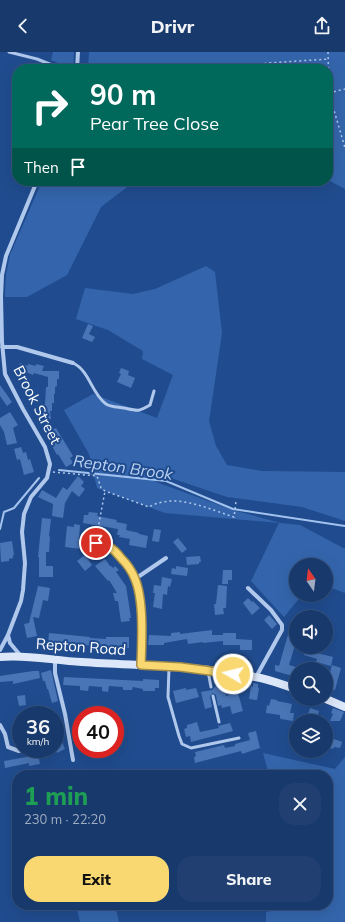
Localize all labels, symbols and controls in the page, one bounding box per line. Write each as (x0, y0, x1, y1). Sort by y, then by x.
icon: back (12, 15, 34, 37)
text: Drivr (151, 15, 194, 38)
icon: share (311, 15, 333, 37)
text: 90 m (90, 77, 156, 112)
icon: right (24, 80, 76, 132)
text: Pear Tree Close (90, 112, 219, 135)
icon: arrive (67, 156, 89, 178)
text: Then (24, 158, 59, 177)
street label: Brook Street (10, 362, 65, 447)
water label: Repton Brook (72, 450, 175, 484)
pin (79, 526, 113, 560)
icon: arrive (85, 532, 107, 554)
north arrow (289, 558, 333, 602)
map controls (289, 558, 333, 758)
button: sound (289, 610, 333, 654)
street label: Repton Road (35, 634, 127, 659)
position arrow (212, 653, 254, 695)
button: search (289, 662, 333, 706)
speed limit sign: 40 (72, 706, 124, 758)
text: 36 (26, 714, 50, 739)
button: layers (289, 714, 333, 758)
text: km/h (27, 735, 49, 748)
text: 1 min (24, 781, 88, 811)
button: close (279, 783, 321, 825)
text: 230 m · 22:20 (24, 811, 106, 827)
button: Exit (24, 856, 169, 902)
button: Share (177, 856, 321, 902)

